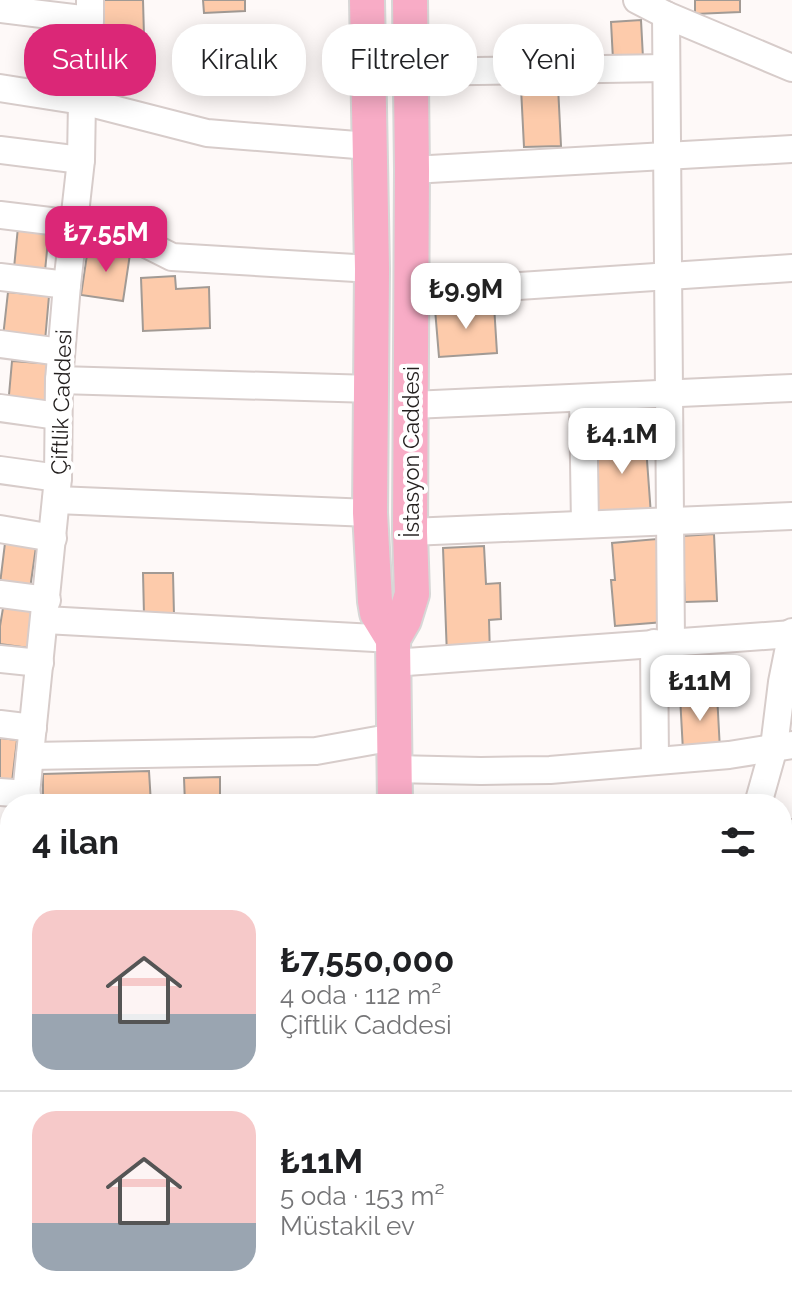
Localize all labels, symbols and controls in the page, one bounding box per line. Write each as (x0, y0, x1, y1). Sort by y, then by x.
chip: Satılık (24, 24, 156, 96)
chip: Kiralık (172, 24, 306, 96)
chip: Filtreler (322, 24, 477, 96)
chip: Yeni (493, 24, 604, 96)
pin: ₺7.55M (41, 206, 171, 274)
text: ₺7.55M (63, 217, 149, 247)
pin: ₺9.9M (410, 263, 522, 331)
text: ₺9.9M (429, 274, 503, 304)
street label: Çiftlik Caddesi (45, 329, 77, 475)
street label: İstasyon Caddesi (398, 366, 424, 538)
pin: ₺4.1M (566, 408, 678, 476)
text: ₺4.1M (586, 419, 658, 449)
pin: ₺11M (653, 655, 747, 723)
text: ₺11M (668, 666, 732, 696)
icon: filters (716, 820, 760, 864)
text: 4 ilan (32, 822, 119, 862)
text: ₺7,550,000 (280, 940, 454, 980)
icon: home (96, 942, 192, 1038)
text: 4 oda · 112 m² (280, 980, 441, 1010)
text: Çiftlik Caddesi (280, 1010, 452, 1040)
text: ₺11M (280, 1141, 363, 1181)
icon: home (96, 1143, 192, 1239)
text: 5 oda · 153 m² (280, 1181, 445, 1211)
text: Müstakil ev (280, 1211, 415, 1241)

